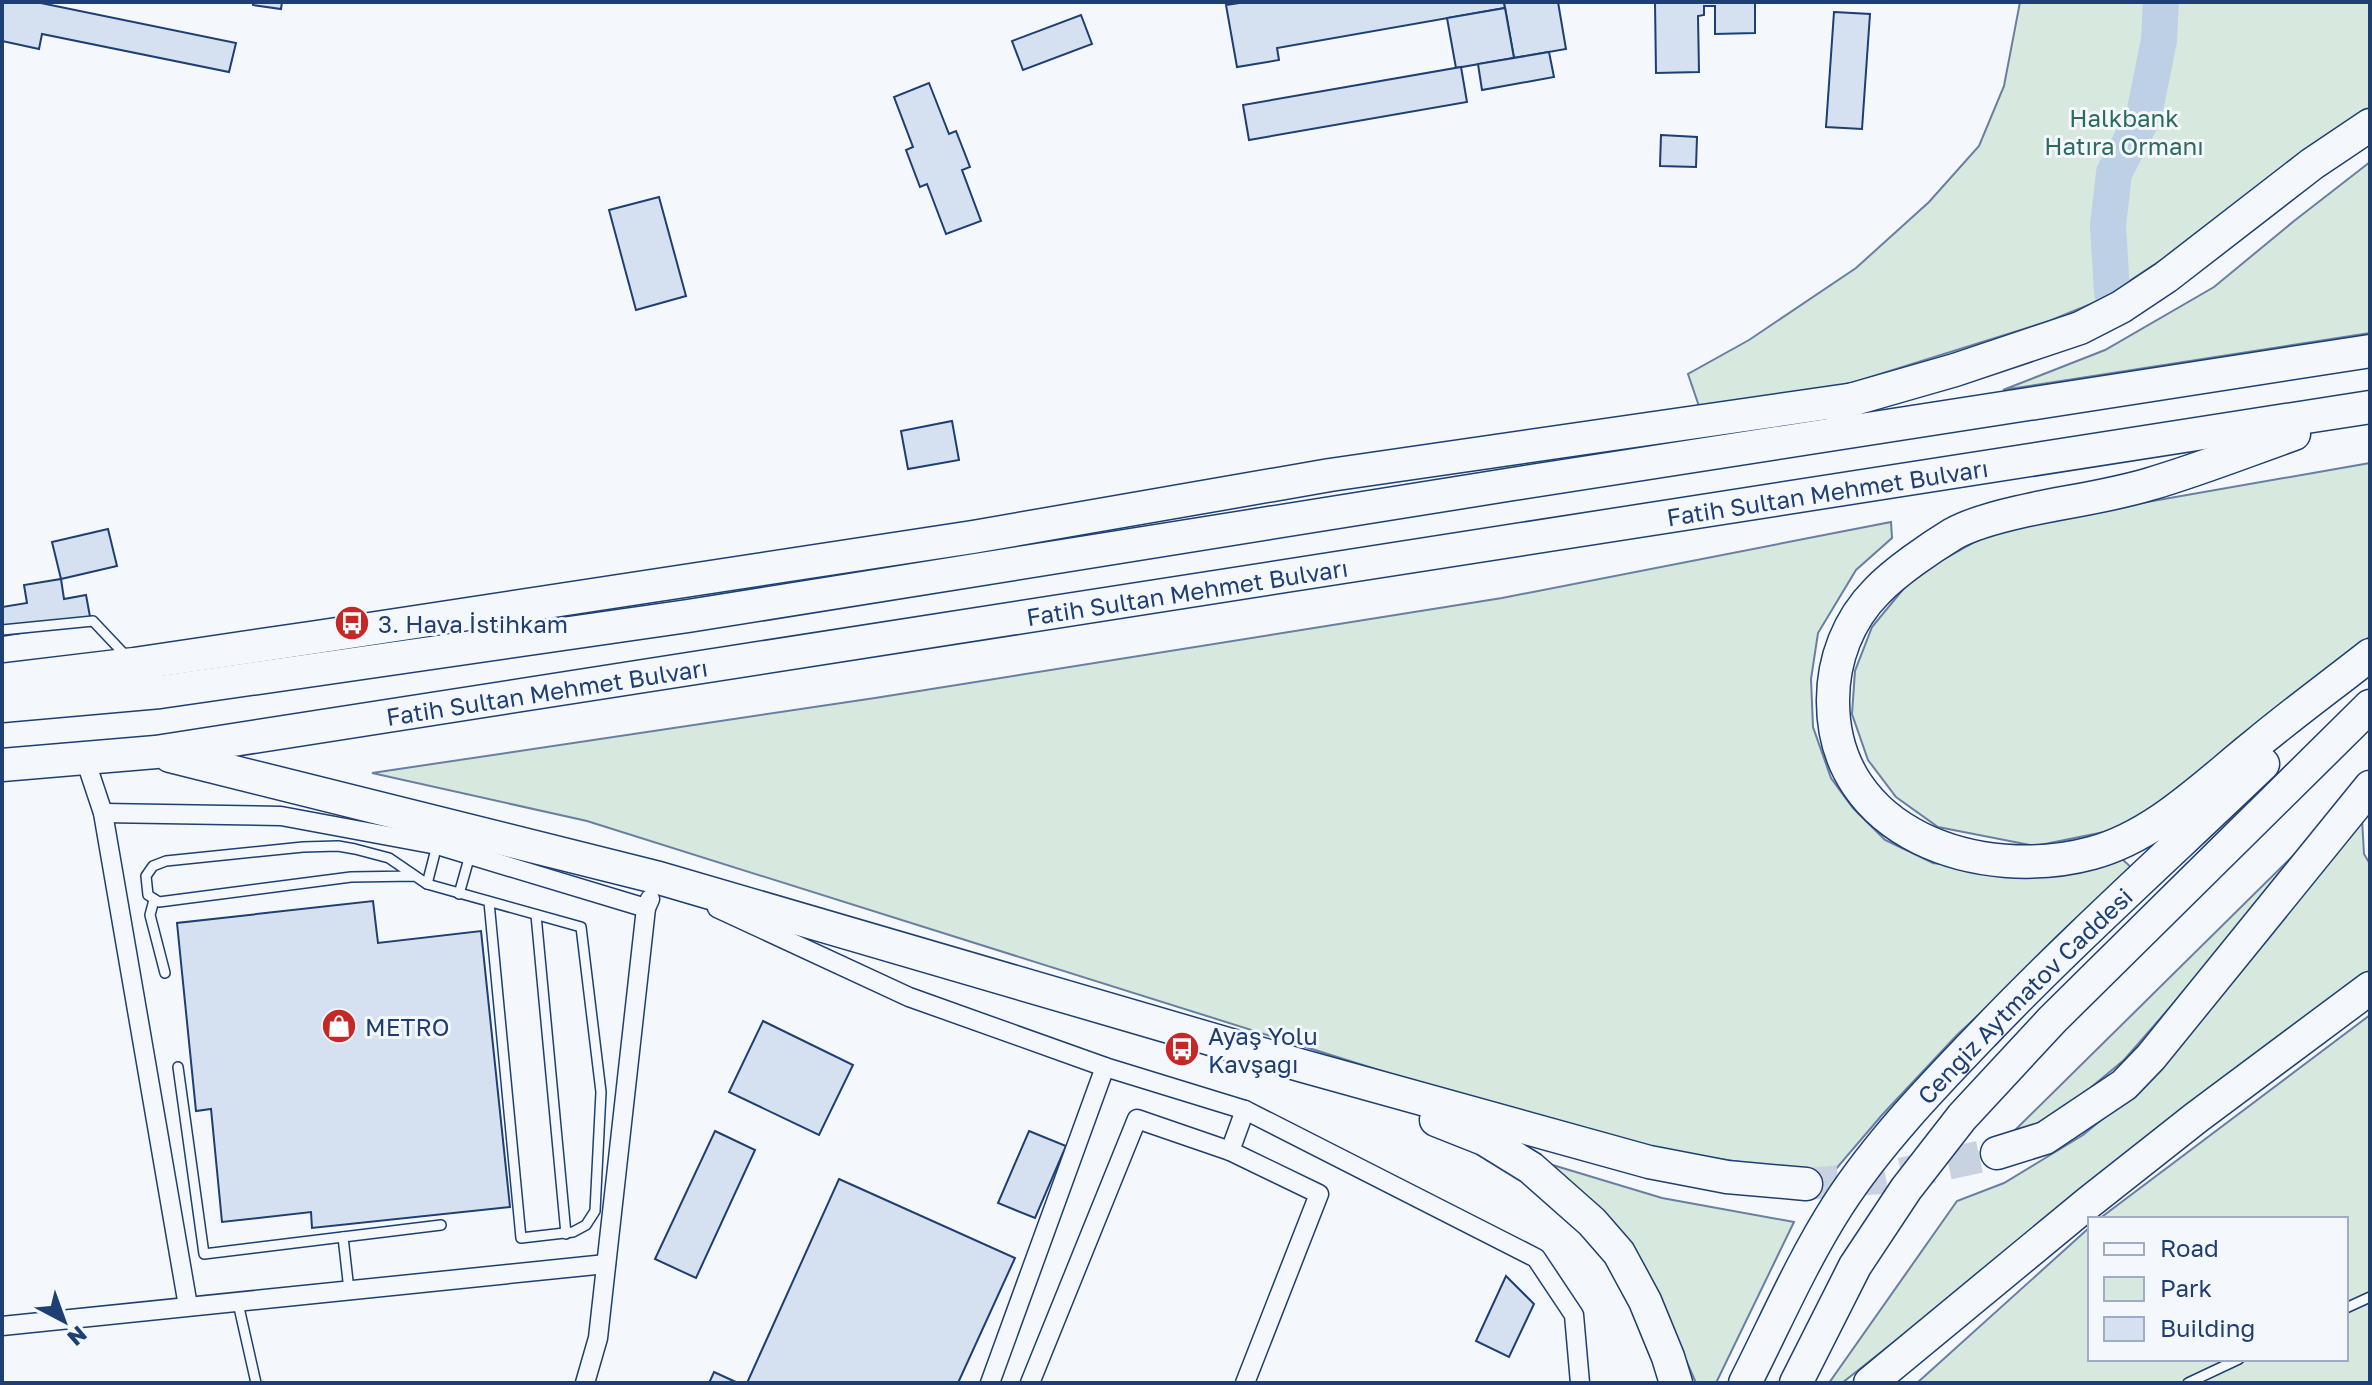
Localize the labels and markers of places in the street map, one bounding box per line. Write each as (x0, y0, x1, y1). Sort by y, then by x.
bus stop icon: 3. Hava İstihkam (333, 604, 371, 642)
place label: 3. Hava İstihkam (378, 609, 568, 638)
shop icon: METRO (320, 1007, 358, 1045)
place label: METRO (365, 1012, 449, 1041)
place label: Ayaş Yolu Kavşağı (1208, 1021, 1318, 1078)
bus stop icon: Ayaş Yolu Kavşağı (1163, 1030, 1201, 1068)

